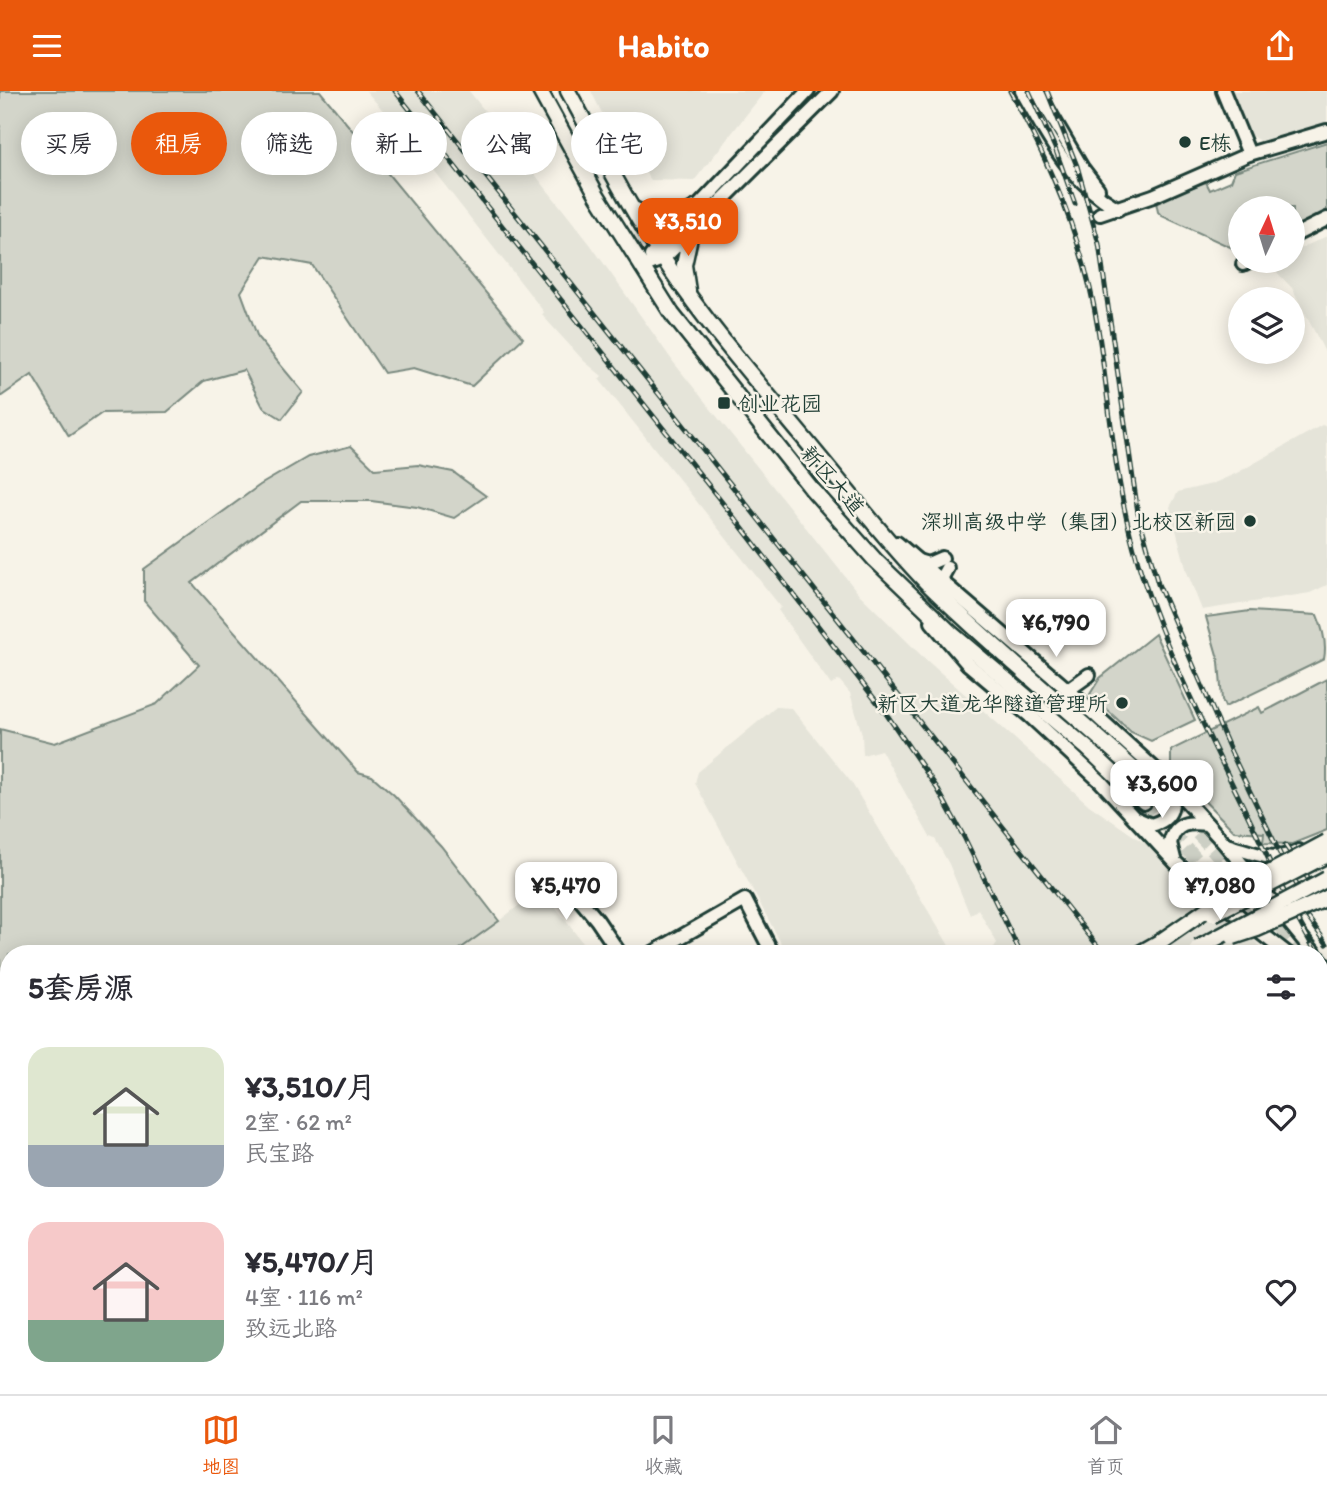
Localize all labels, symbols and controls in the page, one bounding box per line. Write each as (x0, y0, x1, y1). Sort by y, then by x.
icon: menu (28, 27, 66, 65)
text: Habito (618, 27, 709, 65)
icon: share (1261, 27, 1299, 65)
chip: 买房 (21, 112, 117, 175)
chip: 租房 (131, 112, 227, 175)
chip: 筛选 (241, 112, 337, 175)
chip: 新上 (351, 112, 447, 175)
chip: 公寓 (461, 112, 557, 175)
chip: 住宅 (571, 112, 667, 175)
place label: E栋 (1199, 130, 1232, 155)
marker: E栋 (1177, 134, 1193, 150)
north arrow (1228, 196, 1306, 273)
map controls (1228, 196, 1305, 364)
pin: ¥3,510 (631, 199, 745, 258)
text: ¥3,510 (654, 207, 722, 235)
button: layers (1228, 287, 1305, 364)
place label: 创业花园 (738, 391, 822, 416)
marker: 创业花园 (716, 395, 732, 411)
street label: 新区大道 (796, 440, 870, 520)
place label: 深圳高级中学（集团）北校区新园 (921, 509, 1236, 534)
marker: 深圳高级中学（集团）北校区新园 (1242, 513, 1258, 529)
pin: ¥6,790 (999, 599, 1113, 659)
text: ¥6,790 (1022, 608, 1090, 636)
place label: 新区大道龙华隧道管理所 (877, 691, 1108, 716)
marker: 新区大道龙华隧道管理所 (1114, 695, 1130, 711)
pin: ¥3,600 (1105, 761, 1219, 820)
text: ¥3,600 (1126, 769, 1198, 797)
pin: ¥5,470 (509, 863, 623, 922)
pin: ¥7,080 (1163, 863, 1277, 922)
text: ¥5,470 (531, 871, 601, 899)
text: ¥7,080 (1185, 871, 1255, 899)
icon: filters (1262, 968, 1300, 1006)
text: 5套房源 (28, 969, 134, 1006)
text: ¥3,510/月 (245, 1068, 376, 1105)
icon: home (84, 1075, 168, 1159)
icon: heart (1262, 1098, 1300, 1136)
text: 2室 · 62 m² (245, 1108, 352, 1136)
text: 民宝路 (245, 1139, 314, 1167)
text: ¥5,470/月 (245, 1243, 379, 1280)
icon: home (84, 1250, 168, 1334)
icon: heart (1262, 1273, 1300, 1311)
text: 4室 · 116 m² (245, 1283, 363, 1311)
text: 致远北路 (245, 1314, 337, 1342)
tab: 地图 (202, 1411, 240, 1478)
tab: 收藏 (644, 1411, 683, 1478)
tab: 首页 (1087, 1411, 1125, 1478)

